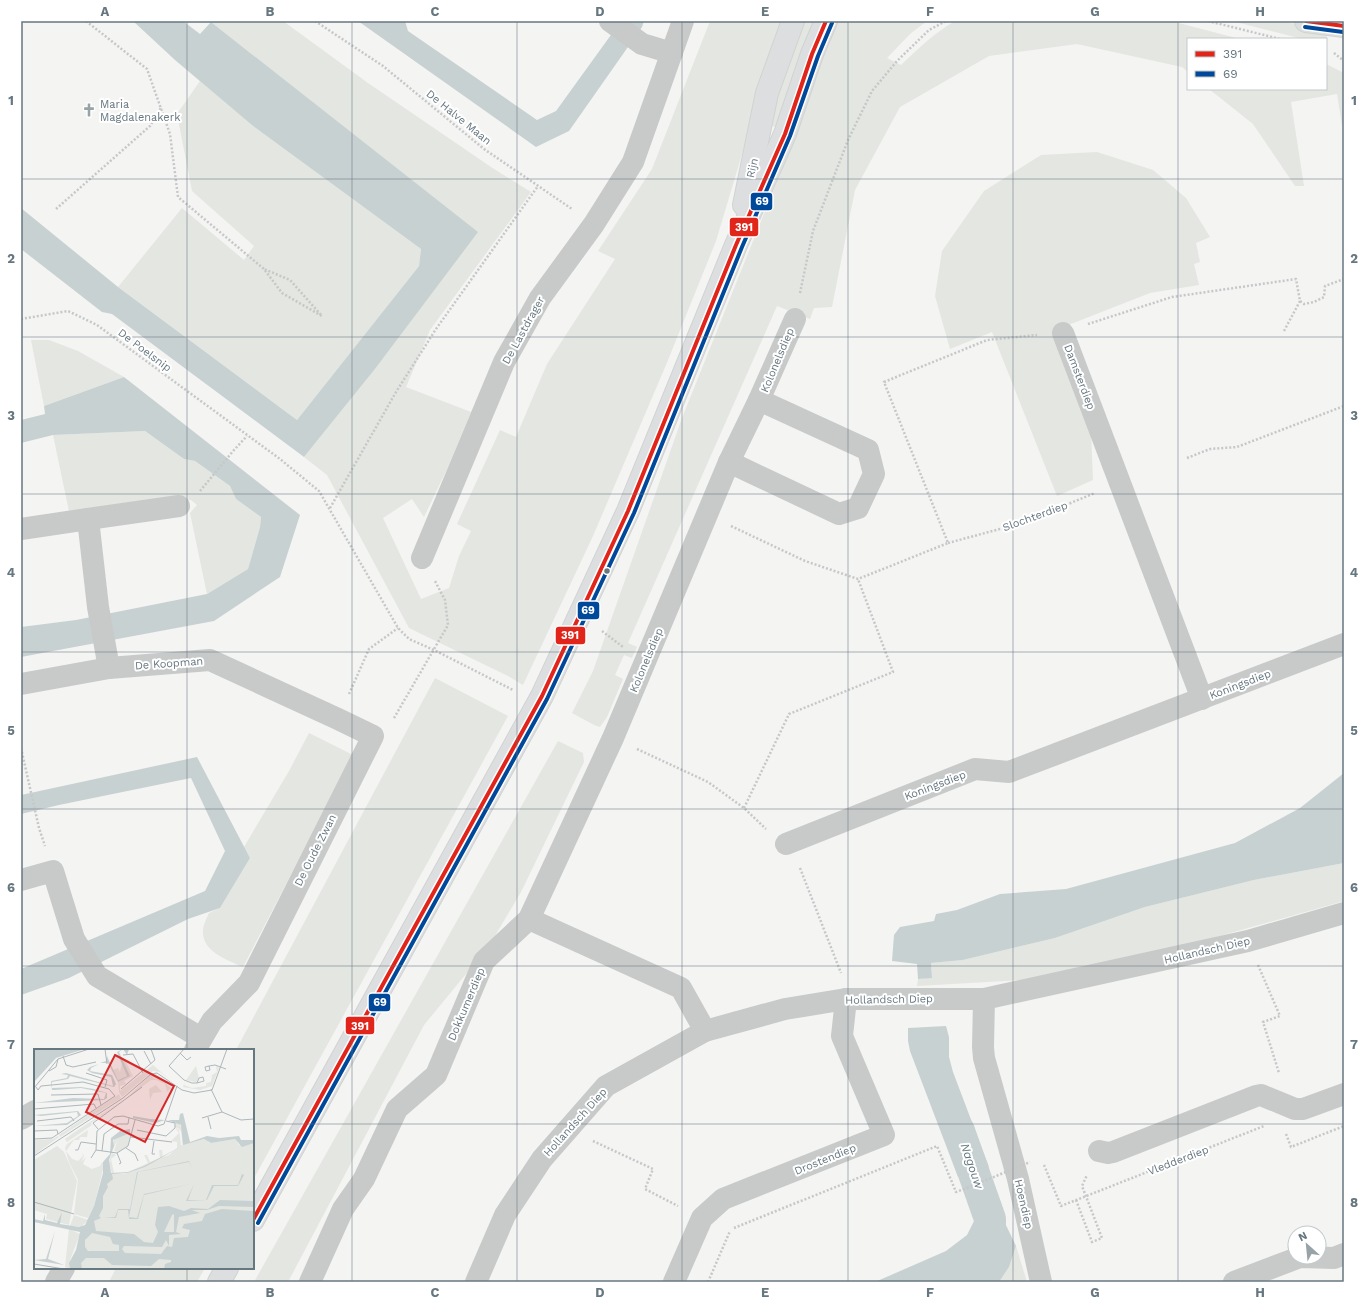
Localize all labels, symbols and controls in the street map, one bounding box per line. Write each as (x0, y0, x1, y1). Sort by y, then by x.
text: A (101, 4, 110, 19)
text: B (266, 4, 275, 19)
text: C (431, 4, 440, 19)
text: D (595, 4, 605, 19)
text: E (761, 4, 769, 19)
text: F (926, 4, 934, 19)
text: G (1090, 4, 1100, 19)
text: H (1255, 4, 1265, 19)
legend (1187, 38, 1327, 90)
text: 391 (1223, 47, 1242, 61)
text: 69 (1223, 67, 1238, 81)
street label: De Halve Maan (424, 87, 494, 148)
text: 1 (8, 93, 14, 108)
text: 1 (1351, 93, 1357, 108)
place label: Maria Magdalenakerk (100, 98, 180, 124)
church icon: Maria Magdalenakerk (81, 102, 97, 118)
street label: Rijn (744, 157, 761, 179)
line badge: 69 (750, 192, 773, 211)
text: 69 (755, 195, 769, 208)
line badge: 391 (729, 217, 759, 237)
text: 391 (735, 221, 753, 234)
text: 2 (7, 251, 15, 266)
text: 2 (1350, 251, 1358, 266)
street label: De Lastdrager (499, 294, 548, 366)
street label: De Poelsnip (115, 326, 174, 375)
street label: Kolonelsdiep (758, 326, 797, 394)
street label: Damsterdiep (1061, 343, 1098, 412)
text: 3 (7, 408, 15, 423)
text: 3 (1350, 408, 1358, 423)
street label: Slochterdiep (1001, 499, 1070, 534)
text: 4 (7, 565, 16, 580)
text: 4 (1350, 565, 1359, 580)
unlabelled marker (602, 566, 612, 576)
line badge: 69 (577, 601, 600, 620)
text: 69 (581, 604, 595, 617)
line badge: 391 (555, 626, 586, 645)
street label: Kolonelsdiep (627, 626, 666, 694)
text: 391 (561, 629, 579, 642)
street label: De Koopman (134, 655, 204, 672)
street label: Koningsdiep (1208, 667, 1273, 702)
text: 5 (7, 723, 15, 738)
text: 5 (1350, 723, 1358, 738)
street label: Koningsdiep (903, 768, 968, 803)
street label: De Oude Zwan (292, 812, 339, 888)
text: 6 (7, 880, 15, 895)
text: 6 (1350, 880, 1358, 895)
street label: Hollandsch Diep (1163, 934, 1251, 967)
street label: Dokkumerdiep (445, 966, 488, 1043)
street label: Hollandsch Diep (845, 992, 933, 1007)
line badge: 69 (368, 993, 391, 1012)
text: 69 (373, 996, 387, 1009)
line badge: 391 (345, 1016, 375, 1035)
text: 391 (351, 1020, 369, 1033)
text: 7 (7, 1037, 15, 1052)
text: 7 (1350, 1037, 1358, 1052)
inset map (34, 1049, 254, 1269)
street label: Hollandsch Diep (541, 1085, 610, 1159)
street label: Drostendiep (792, 1141, 858, 1178)
water label: Nagouw (958, 1141, 987, 1192)
street label: Vledderdiep (1146, 1143, 1211, 1178)
street label: Hoendiep (1011, 1178, 1036, 1230)
text: 8 (7, 1195, 15, 1210)
text: 8 (1350, 1195, 1358, 1210)
north arrow (1287, 1225, 1327, 1265)
text: N (1296, 1229, 1309, 1244)
text: A (101, 1285, 110, 1300)
text: B (266, 1285, 275, 1300)
text: C (431, 1285, 440, 1300)
text: D (595, 1285, 605, 1300)
text: E (761, 1285, 769, 1300)
text: F (926, 1285, 934, 1300)
text: G (1090, 1285, 1100, 1300)
text: H (1255, 1285, 1265, 1300)

